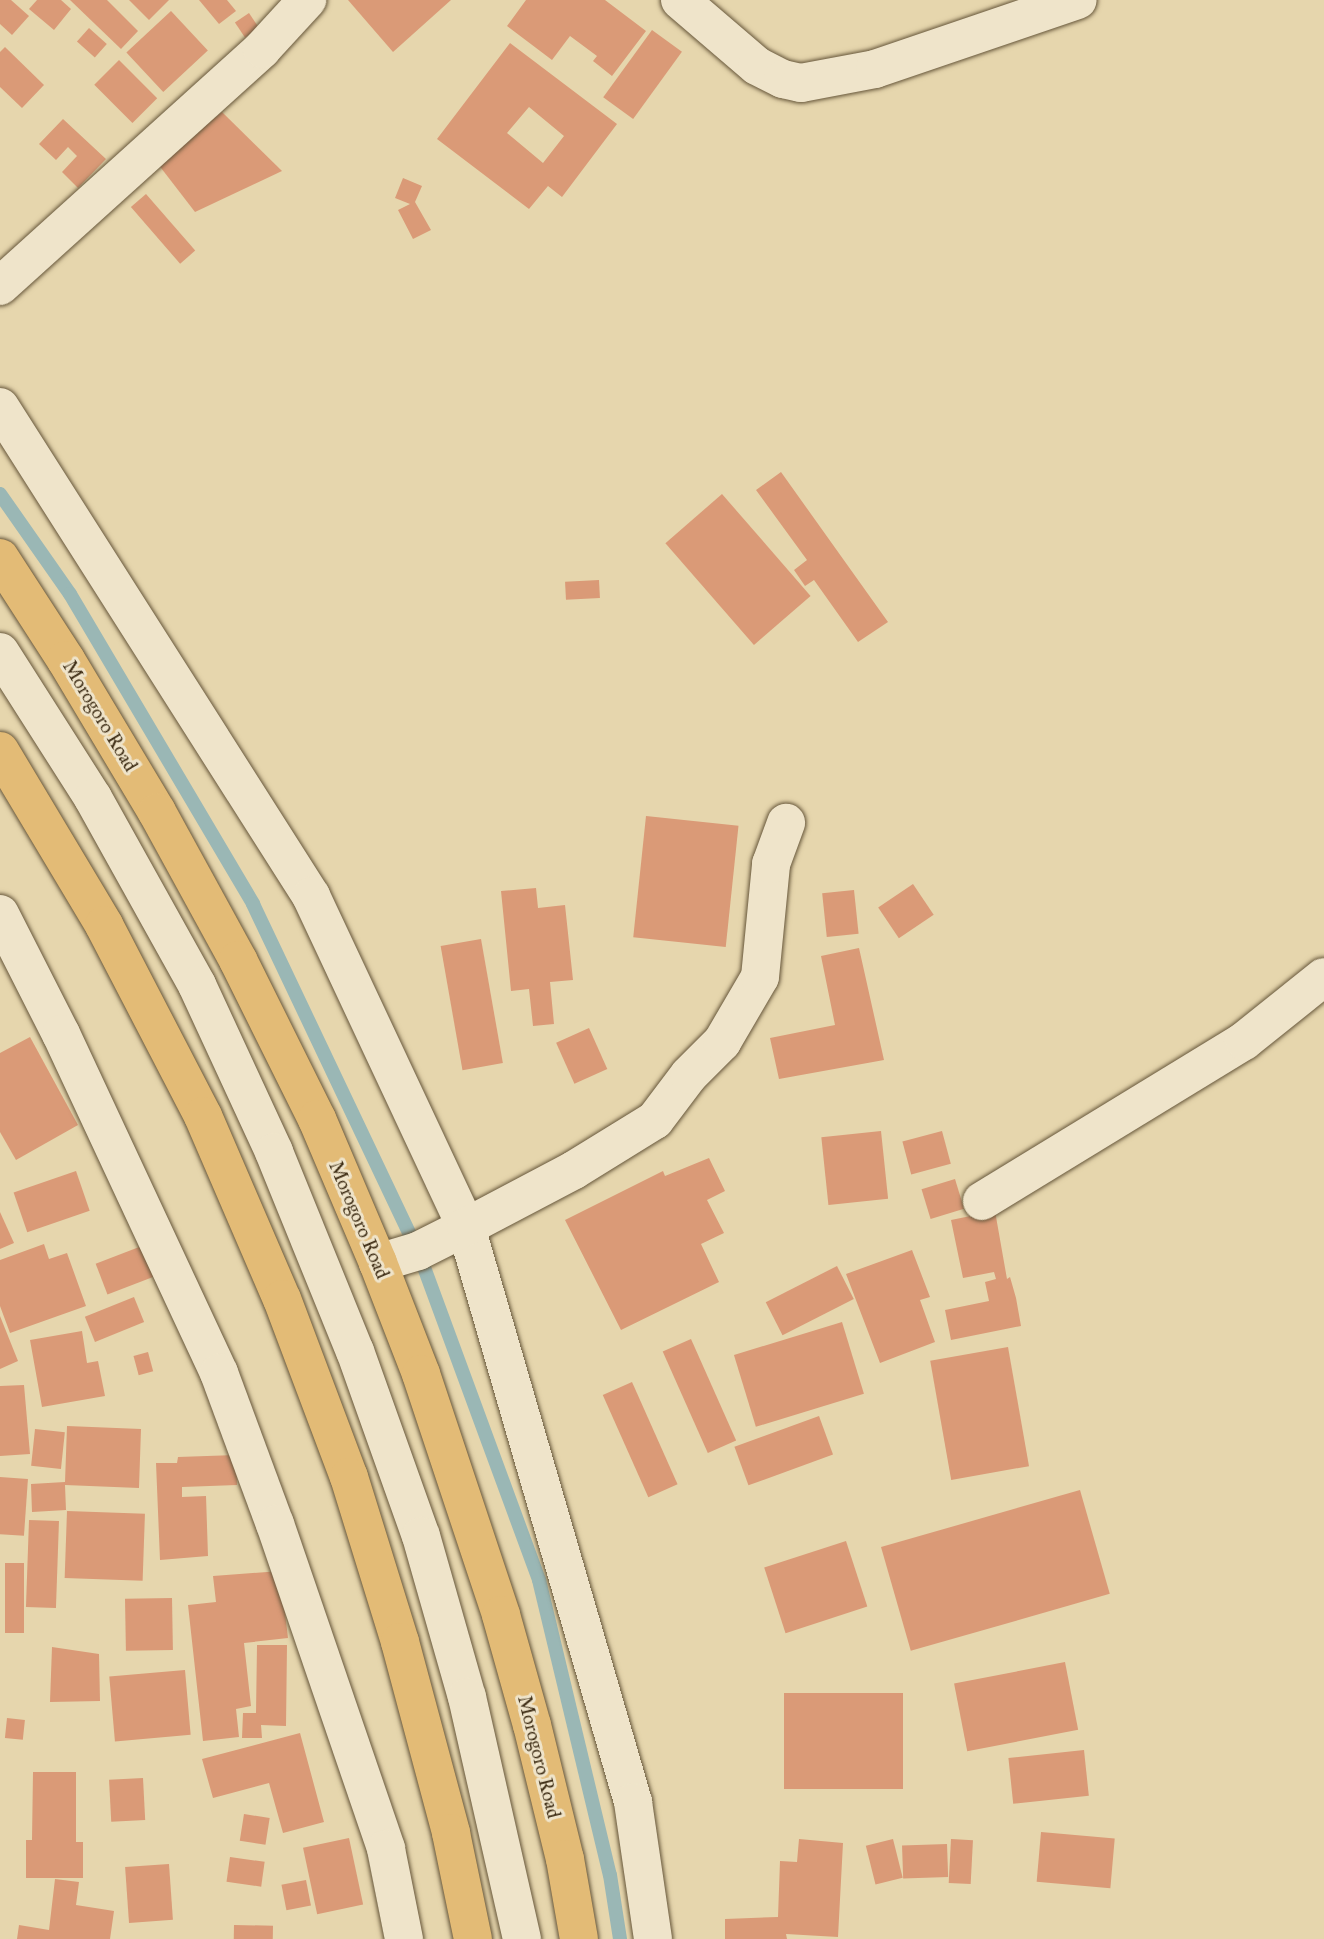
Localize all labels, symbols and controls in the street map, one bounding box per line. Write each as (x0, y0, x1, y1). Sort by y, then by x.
street label: Morogoro Road (58, 656, 142, 776)
street label: Morogoro Road (324, 1158, 394, 1282)
street label: Morogoro Road (513, 1693, 565, 1821)

